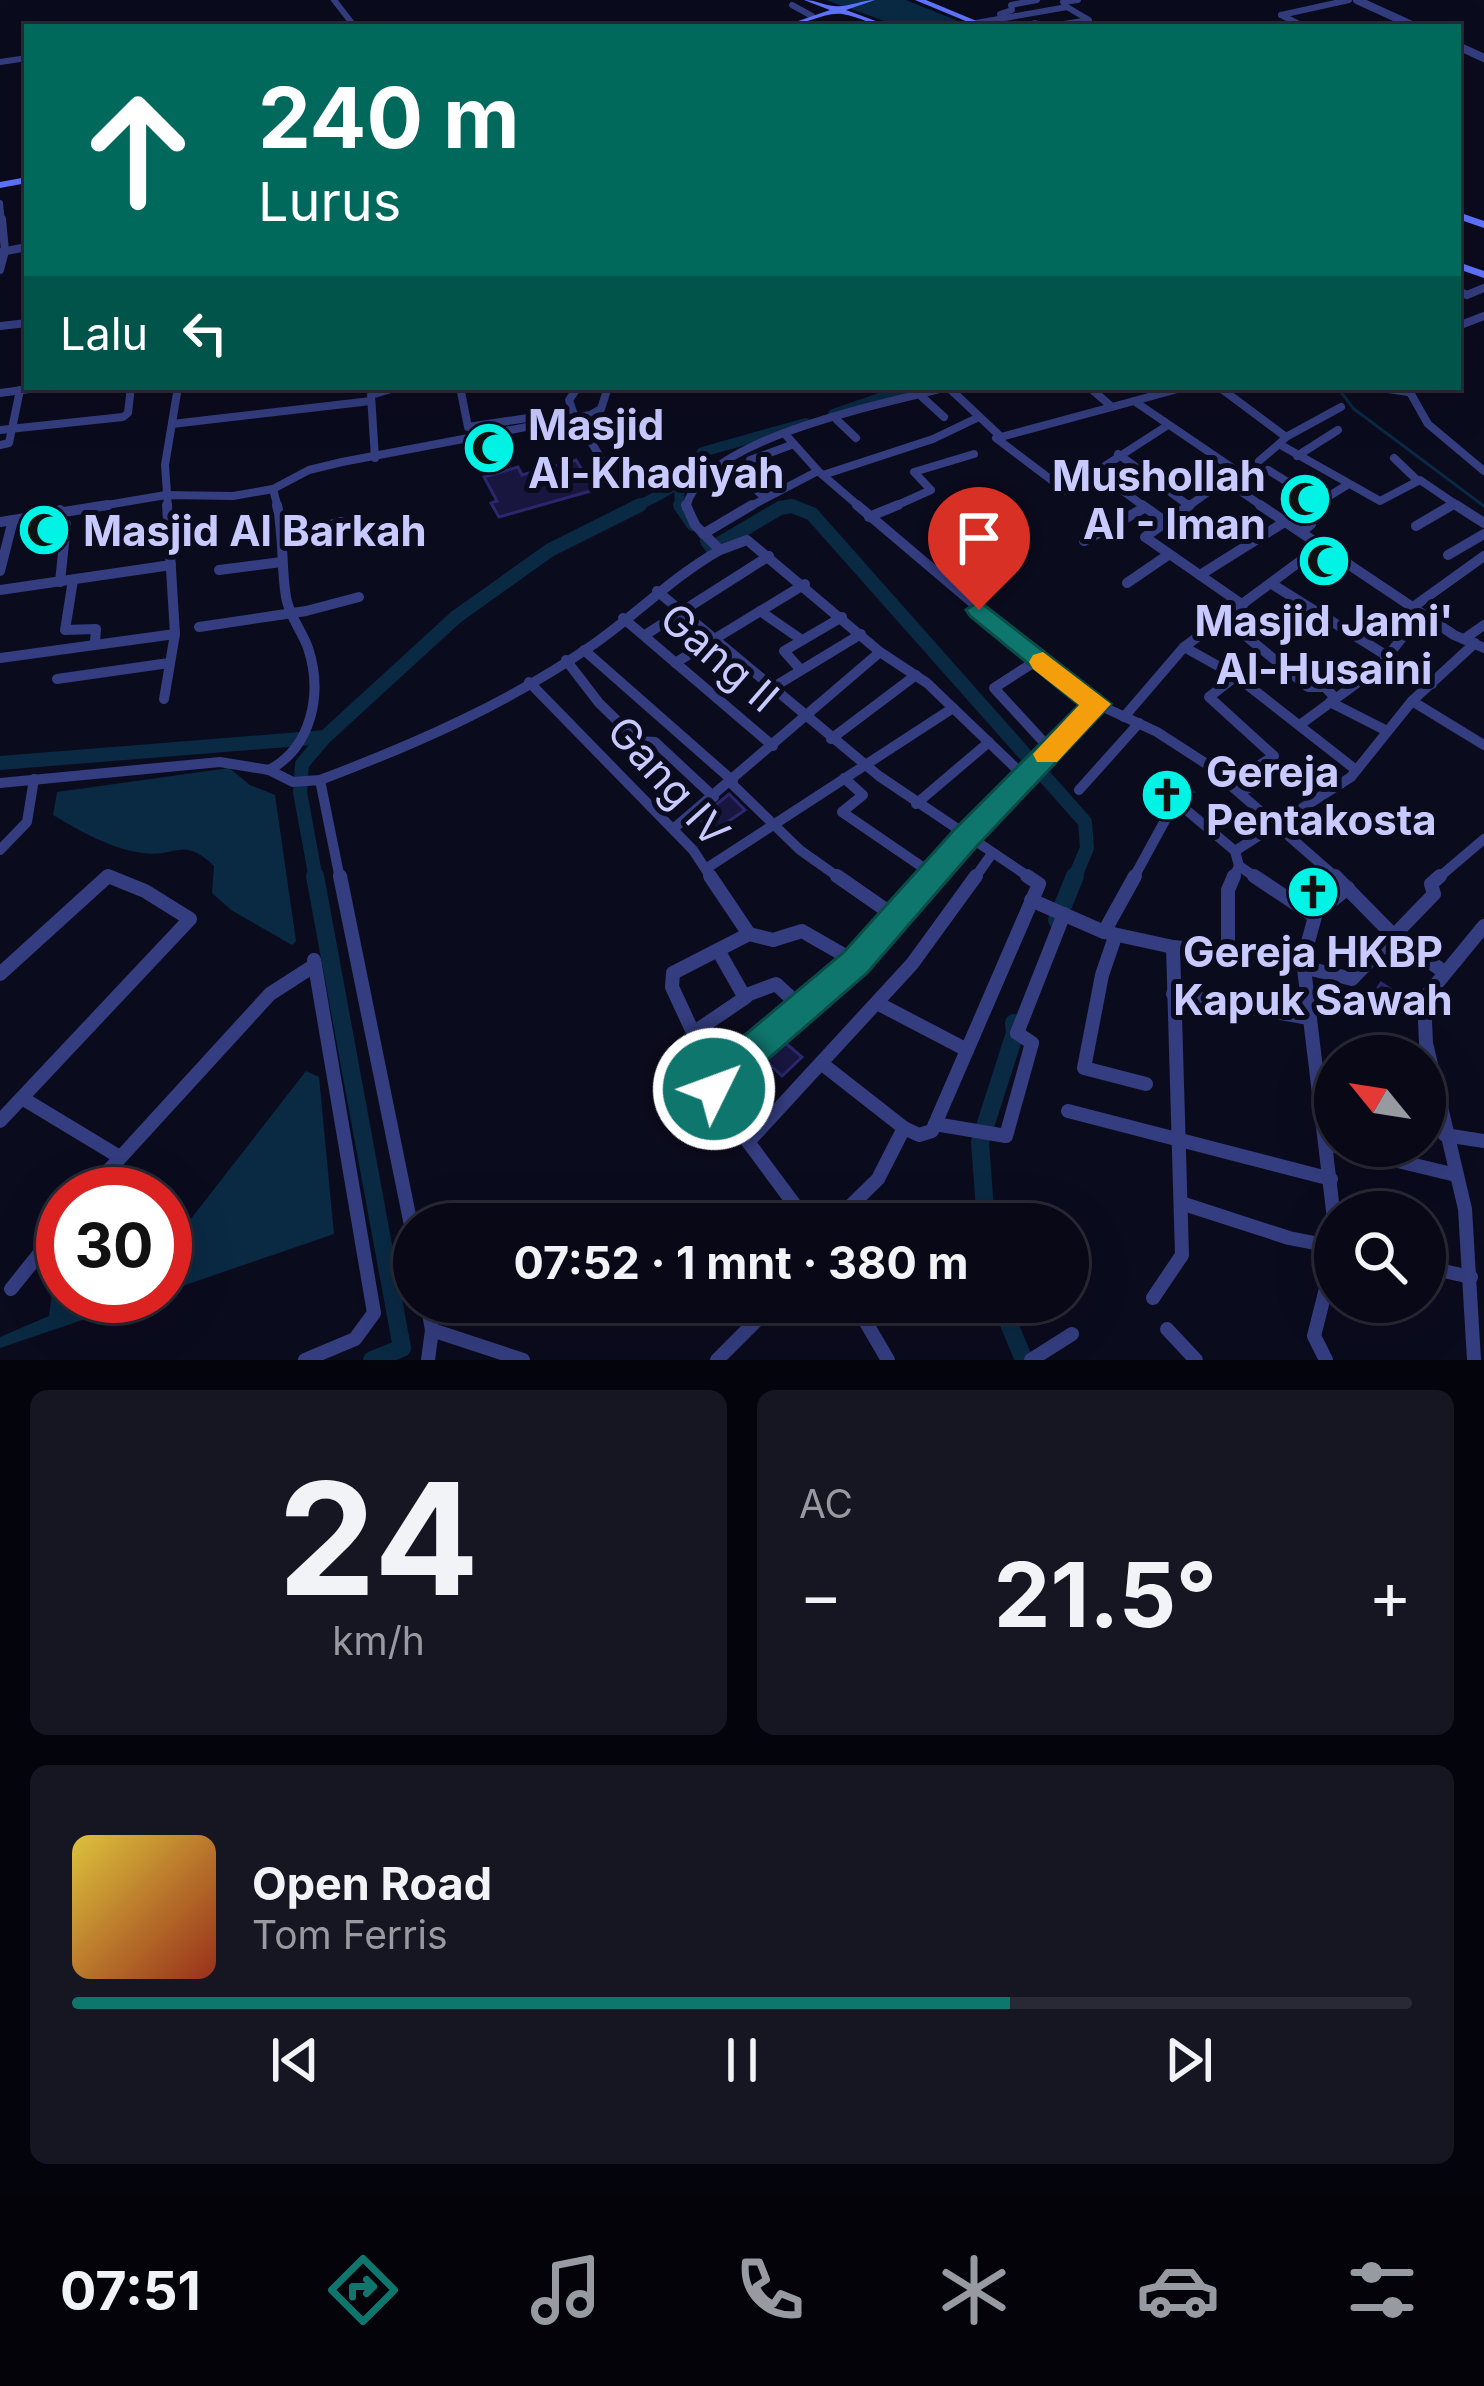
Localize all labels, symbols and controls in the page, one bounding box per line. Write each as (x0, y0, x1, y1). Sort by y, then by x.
text: 240 m (258, 67, 520, 168)
icon: ahead (60, 72, 216, 228)
text: Lurus (258, 169, 401, 234)
icon: left (172, 300, 238, 366)
text: Lalu (60, 306, 148, 361)
place label: Masjid Al-Khadiyah (528, 399, 784, 498)
mosque icon: Masjid Al-Khadiyah (461, 420, 517, 476)
place label: Mushollah Al - Iman (1052, 450, 1266, 549)
mosque icon: Mushollah Al - Iman (1277, 471, 1333, 527)
pin (928, 487, 1030, 610)
mosque icon: Masjid Al Barkah (16, 502, 72, 558)
place label: Masjid Al Barkah (83, 505, 427, 556)
icon: arrive (946, 505, 1012, 571)
mosque icon: Masjid Jami' Al-Husaini (1296, 533, 1352, 589)
street label: Gang II (650, 592, 790, 722)
place label: Masjid Jami' Al-Husaini (1194, 595, 1454, 694)
street label: Gang IV (597, 705, 741, 857)
place label: Gereja Pentakosta (1206, 746, 1437, 845)
church icon: Gereja Pentakosta (1139, 767, 1195, 823)
church icon: Gereja HKBP Kapuk Sawah (1285, 864, 1341, 920)
place label: Gereja HKBP Kapuk Sawah (1173, 926, 1453, 1025)
position arrow (651, 1026, 777, 1152)
north arrow (1314, 1035, 1446, 1167)
map controls (1314, 1035, 1446, 1323)
speed limit sign: 30 (36, 1167, 192, 1323)
button: search (1314, 1191, 1446, 1323)
text: 07:52 · 1 mnt · 380 m (514, 1235, 968, 1290)
text: 24 (278, 1444, 479, 1633)
text: AC (799, 1480, 853, 1527)
text: 21.5° (994, 1540, 1217, 1649)
text: − (799, 1555, 843, 1635)
text: + (1368, 1555, 1412, 1635)
text: km/h (332, 1617, 425, 1664)
text: Open Road (252, 1856, 492, 1911)
text: Tom Ferris (252, 1911, 447, 1958)
icon: previous (262, 2027, 328, 2093)
icon: pause (709, 2027, 775, 2093)
icon: next (1156, 2027, 1222, 2093)
icon: directions (321, 2248, 405, 2332)
icon: music (524, 2248, 608, 2332)
icon: phone (728, 2248, 812, 2332)
icon: climate (932, 2248, 1016, 2332)
icon: car (1136, 2248, 1220, 2332)
icon: filters (1340, 2248, 1424, 2332)
text: 07:51 (60, 2258, 201, 2323)

